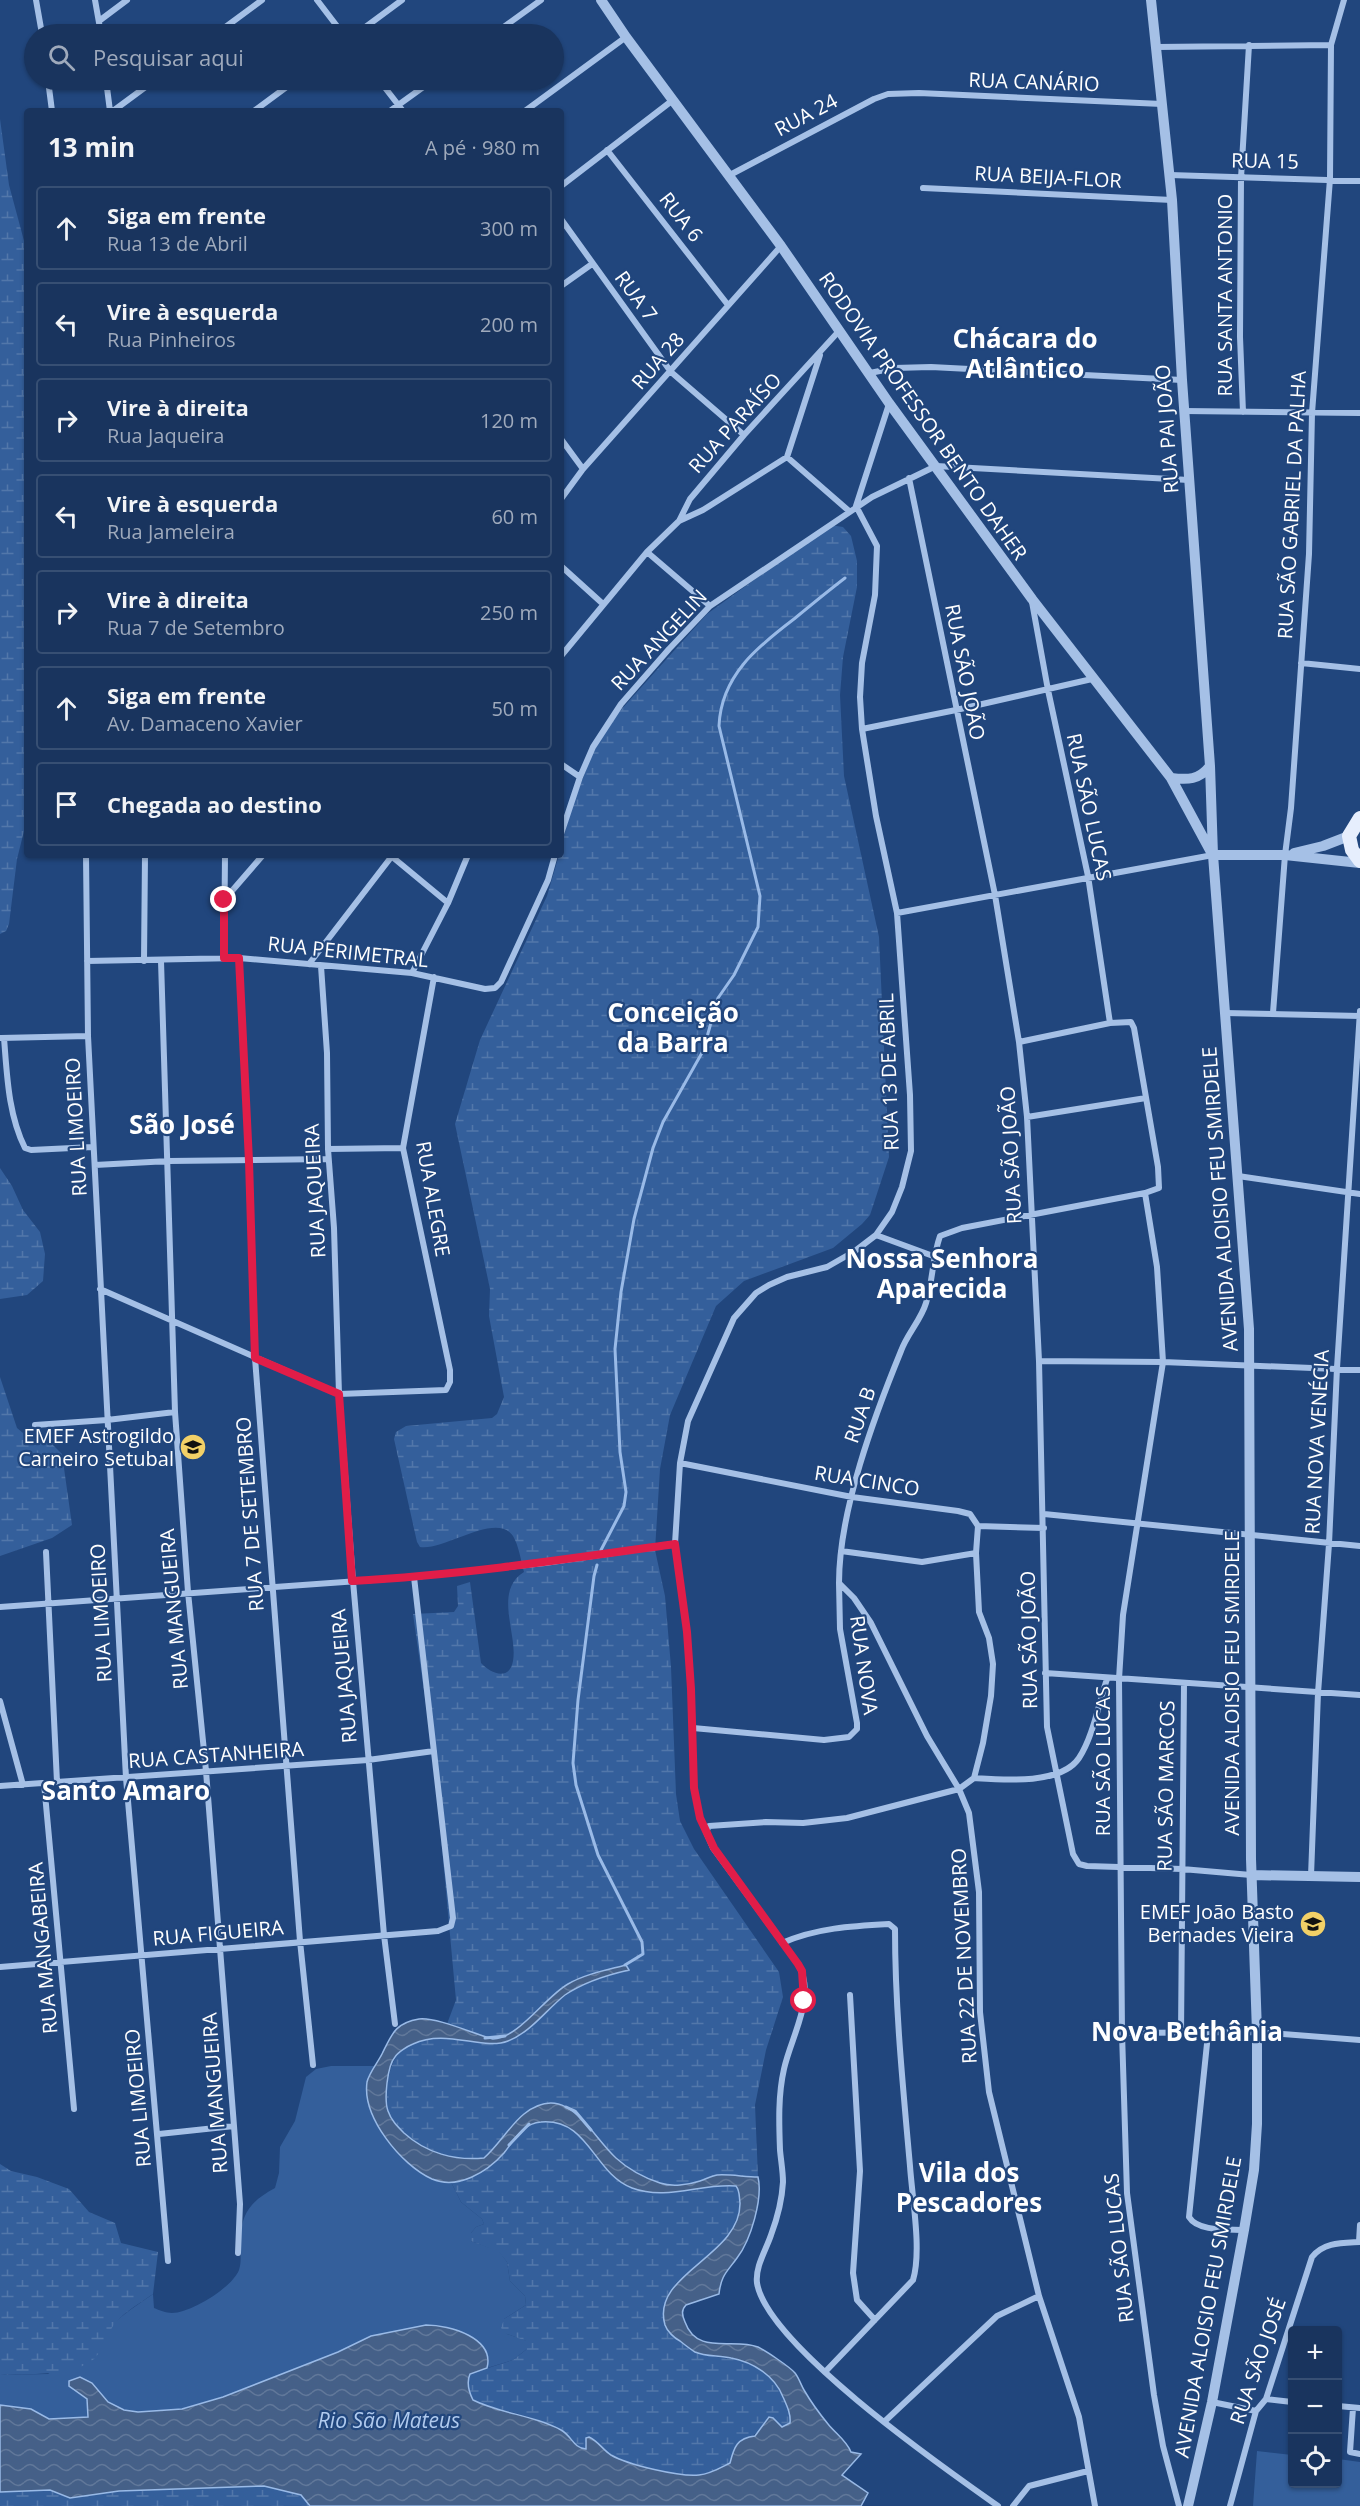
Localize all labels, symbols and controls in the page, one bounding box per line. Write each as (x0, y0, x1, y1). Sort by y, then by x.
search box (24, 24, 564, 90)
icon: search (45, 41, 78, 74)
text: Pesquisar aqui (93, 42, 244, 72)
street label: RUA CANÁRIO (968, 66, 1100, 97)
street label: RUA 24 (770, 86, 842, 142)
text: 13 min (48, 129, 135, 165)
text: A pé · 980 m (425, 134, 540, 161)
street label: RUA 15 (1231, 146, 1299, 175)
street label: RUA BEIJA-FLOR (974, 159, 1123, 194)
street label: RUA 6 (653, 186, 709, 247)
street label: RUA SANTA ANTONIO (1211, 194, 1238, 396)
text: Siga em frente (107, 200, 266, 230)
icon: ahead (50, 212, 83, 245)
text: 300 m (480, 215, 538, 242)
text: Rua 13 de Abril (107, 230, 248, 257)
street label: RUA 7 (609, 265, 664, 326)
street label: RODOVIA PROFESSOR BENTO DAHER (813, 266, 1034, 566)
text: Vire à esquerda (107, 296, 278, 326)
icon: left (50, 308, 83, 341)
text: 200 m (480, 311, 538, 338)
district label: Chácara do Atlântico (952, 320, 1098, 386)
text: Rua Pinheiros (107, 326, 236, 353)
street label: RUA 28 (625, 326, 690, 395)
street label: RUA PAI JOÃO (1149, 364, 1184, 494)
street label: RUA PARAÍSO (682, 367, 787, 479)
street label: RUA SÃO GABRIEL DA PALHA (1271, 370, 1312, 640)
text: Vire à direita (107, 392, 249, 422)
icon: right (50, 404, 83, 437)
text: 120 m (480, 407, 538, 434)
text: Rua Jaqueira (107, 422, 224, 449)
text: Vire à esquerda (107, 488, 278, 518)
icon: left (50, 500, 83, 533)
text: 60 m (491, 503, 538, 530)
text: Rua Jameleira (107, 518, 235, 545)
street label: RUA ANGELIN (605, 583, 713, 696)
text: Vire à direita (107, 584, 249, 614)
icon: right (50, 596, 83, 629)
text: 250 m (480, 599, 538, 626)
street label: RUA SÃO JOÃO (939, 601, 992, 742)
text: Rua 7 de Setembro (107, 614, 285, 641)
text: Siga em frente (107, 680, 266, 710)
icon: ahead (50, 692, 83, 725)
text: 50 m (491, 695, 538, 722)
text: Av. Damaceno Xavier (107, 710, 303, 737)
street label: RUA SÃO LUCAS (1061, 731, 1118, 883)
icon: arrive (50, 788, 83, 821)
text: Chegada ao destino (107, 789, 322, 819)
route end (210, 886, 236, 912)
street label: RUA PERIMETRAL (266, 930, 430, 973)
street label: RUA 13 DE ABRIL (872, 993, 905, 1151)
district label: Conceição da Barra (607, 994, 739, 1060)
street label: AVENIDA ALOISIO FEU SMIRDELE (1195, 1046, 1244, 1352)
street label: RUA LIMOEIRO (58, 1057, 93, 1197)
street label: RUA SÃO JOÃO (993, 1085, 1028, 1225)
district label: São José (129, 1106, 235, 1142)
street label: RUA JAQUEIRA (297, 1123, 332, 1259)
street label: RUA ALEGRE (410, 1139, 457, 1259)
district label: Nossa Senhora Aparecida (845, 1240, 1039, 1306)
street label: RUA NOVA VENÉCIA (1298, 1348, 1335, 1535)
street label: RUA B (837, 1383, 882, 1447)
street label: RUA 7 DE SETEMBRO (229, 1416, 270, 1612)
place label: EMEF Astrogildo Carneiro Setubal (18, 1422, 174, 1472)
school or university icon: EMEF Astrogildo Carneiro Setubal (178, 1432, 208, 1462)
street label: RUA CINCO (813, 1459, 922, 1502)
street label: RUA MANGUEIRA (153, 1527, 194, 1691)
street label: AVENIDA ALOISIO FEU SMIRDELE (1218, 1530, 1245, 1836)
street label: RUA LIMOEIRO (83, 1543, 118, 1683)
street label: RUA SÃO JOÃO (1014, 1571, 1043, 1709)
street label: RUA JAQUEIRA (324, 1607, 363, 1744)
street label: RUA NOVA (844, 1614, 885, 1717)
street label: RUA SÃO LUCAS (1089, 1686, 1116, 1836)
street label: RUA SÃO MARCOS (1151, 1700, 1180, 1872)
street label: RUA CASTANHEIRA (127, 1735, 305, 1774)
district label: Santo Amaro (42, 1772, 210, 1808)
street label: RUA 22 DE NOVEMBRO (944, 1847, 983, 2065)
street label: RUA MANGABEIRA (22, 1861, 63, 2035)
place label: EMEF João Basto Bernades Vieira (1140, 1898, 1294, 1948)
school or university icon: EMEF João Basto Bernades Vieira (1298, 1909, 1328, 1939)
street label: RUA FIGUEIRA (151, 1913, 285, 1952)
route start (790, 1987, 816, 2013)
street label: RUA MANGUEIRA (195, 2011, 234, 2174)
district label: Nova Bethânia (1091, 2013, 1283, 2049)
street label: RUA LIMOEIRO (118, 2028, 157, 2168)
district label: Vila dos Pescadores (896, 2154, 1042, 2220)
street label: AVENIDA ALOISIO FEU SMIRDELE (1168, 2154, 1247, 2460)
street label: RUA SÃO LUCAS (1097, 2172, 1140, 2324)
street label: RUA SÃO JOSÉ (1223, 2294, 1292, 2428)
map controls (1288, 2326, 1342, 2488)
button: + (1288, 2326, 1342, 2380)
button: − (1288, 2380, 1342, 2434)
water label: Rio São Mateus (318, 2406, 460, 2434)
button: locate (1288, 2434, 1342, 2488)

